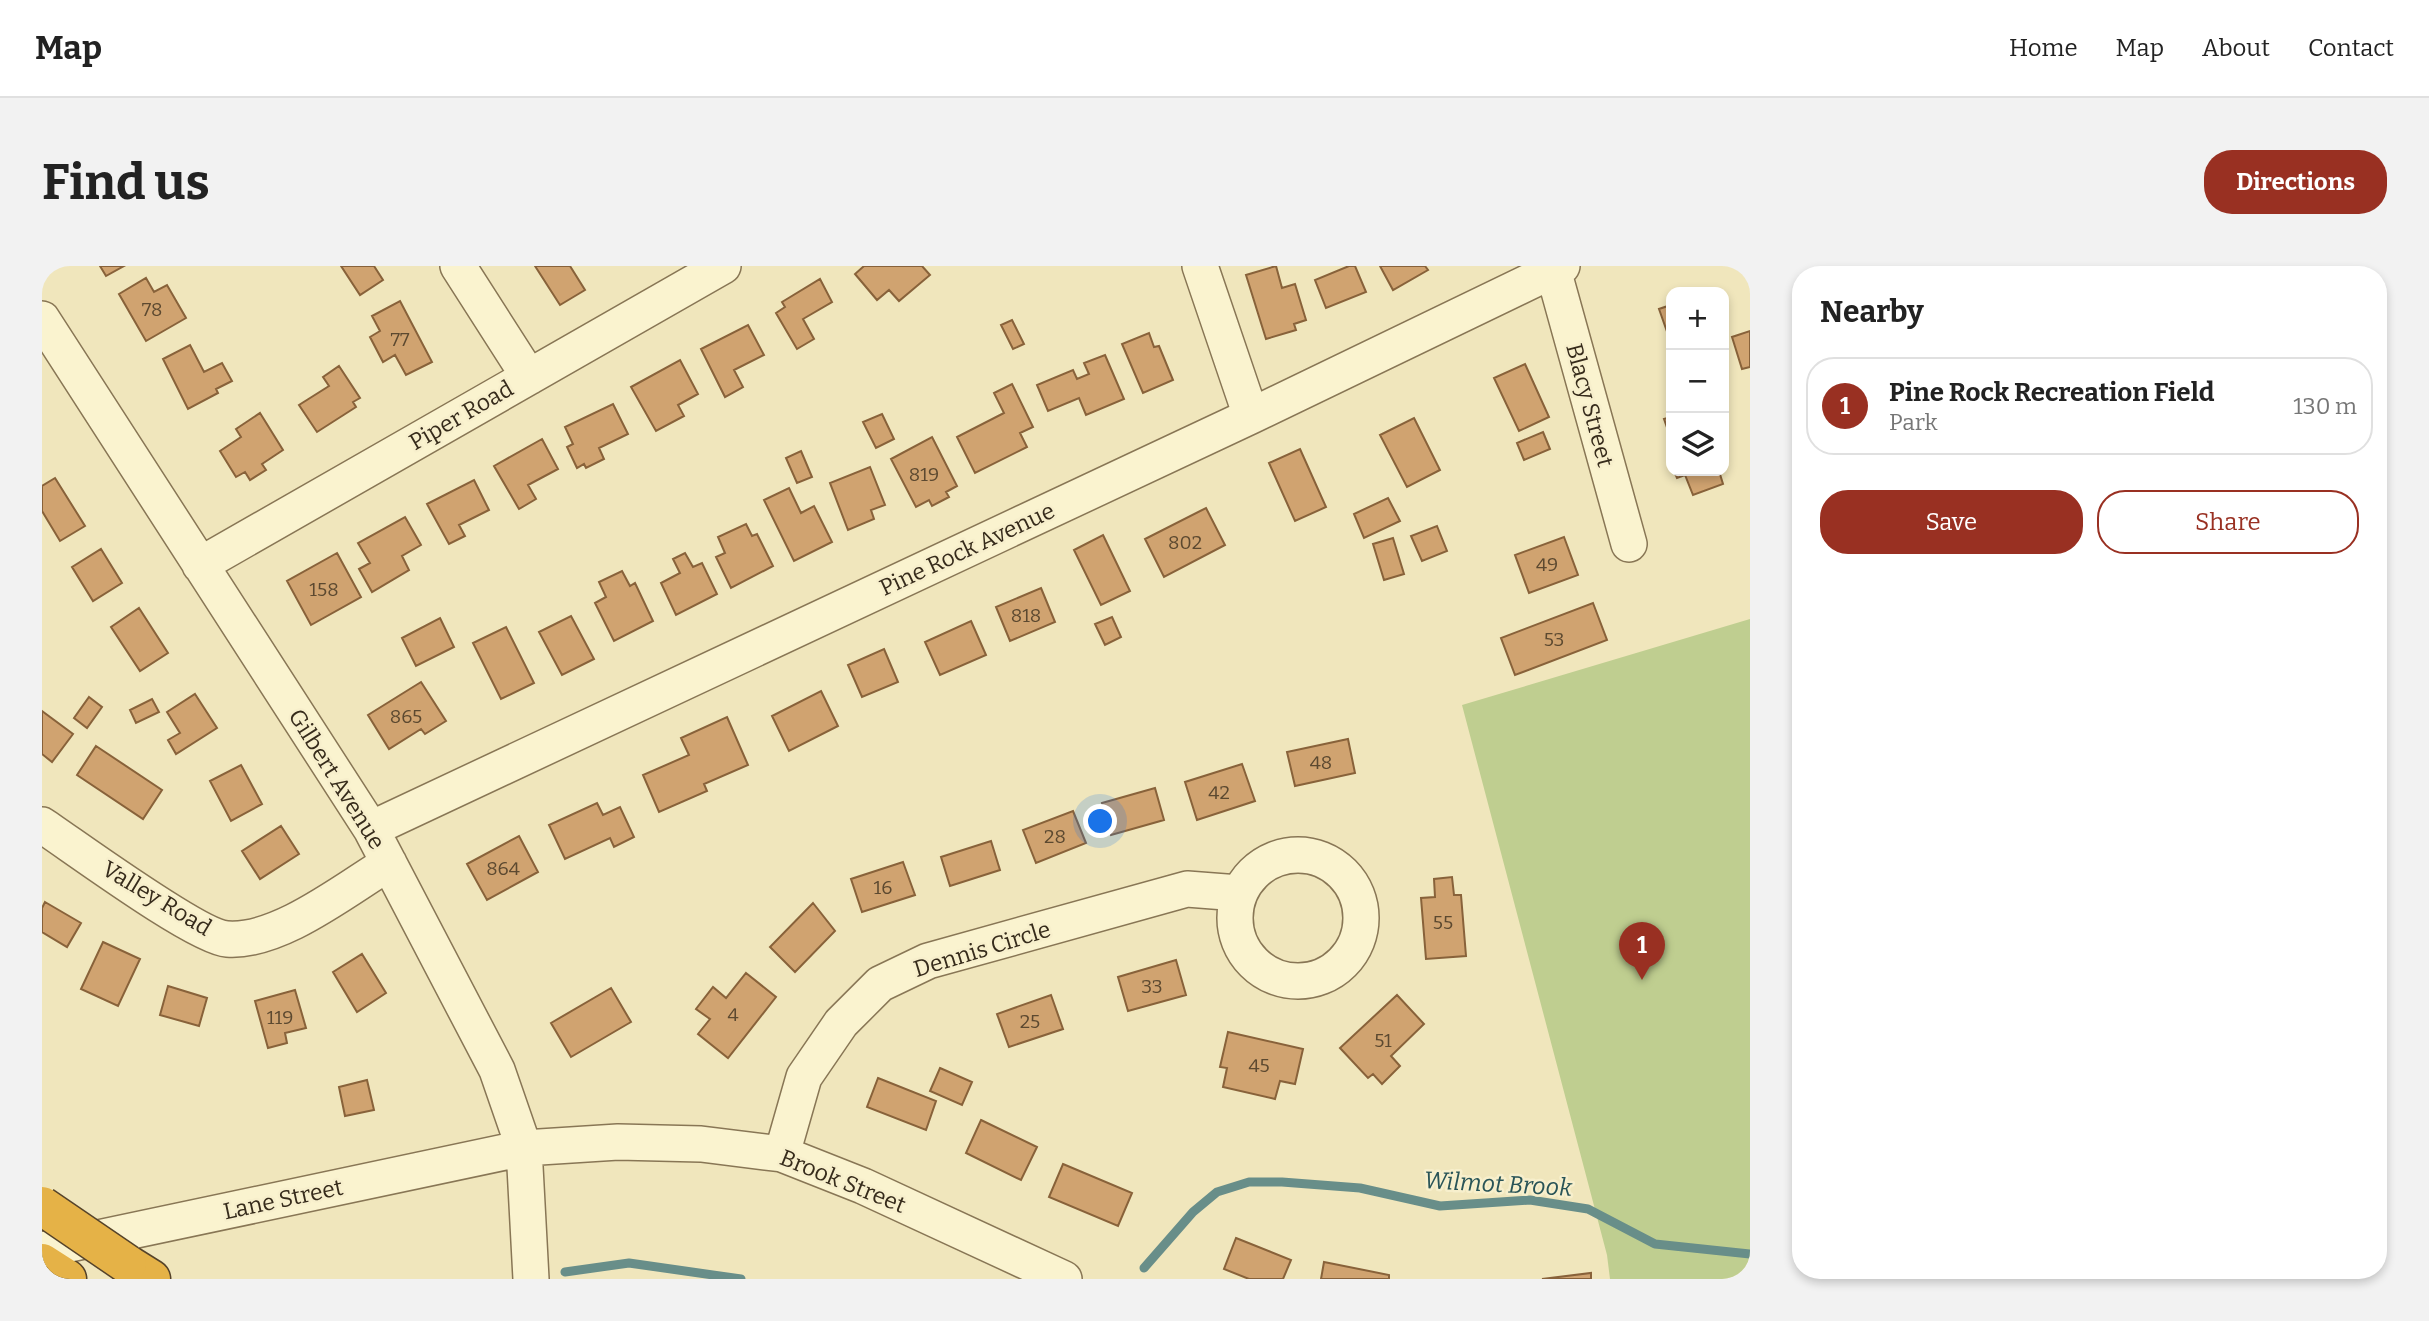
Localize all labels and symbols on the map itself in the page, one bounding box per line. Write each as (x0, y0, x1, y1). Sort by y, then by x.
house number: 78 (142, 298, 162, 321)
house number: 77 (390, 328, 410, 351)
street label: Blacy Street (1560, 340, 1620, 470)
street label: Piper Road (404, 374, 518, 456)
house number: 819 (909, 463, 939, 486)
street label: Pine Rock Avenue (875, 496, 1059, 602)
house number: 802 (1168, 531, 1202, 554)
house number: 49 (1536, 553, 1558, 576)
house number: 158 (309, 578, 339, 601)
house number: 818 (1011, 604, 1041, 627)
house number: 53 (1544, 628, 1564, 651)
street label: Gilbert Avenue (283, 704, 391, 854)
house number: 865 (390, 705, 422, 728)
house number: 48 (1310, 751, 1332, 774)
house number: 42 (1208, 781, 1230, 804)
your location (1083, 804, 1117, 838)
house number: 28 (1044, 825, 1066, 848)
street label: Valley Road (97, 854, 217, 942)
house number: 864 (486, 857, 520, 880)
house number: 16 (874, 876, 892, 899)
house number: 55 (1433, 911, 1453, 934)
street label: Dennis Circle (910, 915, 1054, 983)
pin: 1 (1619, 922, 1665, 980)
house number: 33 (1141, 975, 1163, 998)
house number: 4 (727, 1003, 739, 1026)
house number: 119 (267, 1006, 293, 1029)
house number: 25 (1020, 1010, 1040, 1033)
house number: 51 (1374, 1029, 1392, 1052)
house number: 45 (1248, 1054, 1270, 1077)
street label: Brook Street (776, 1143, 910, 1219)
water label: Wilmot Brook (1423, 1166, 1574, 1202)
street label: Lane Street (221, 1173, 345, 1225)

